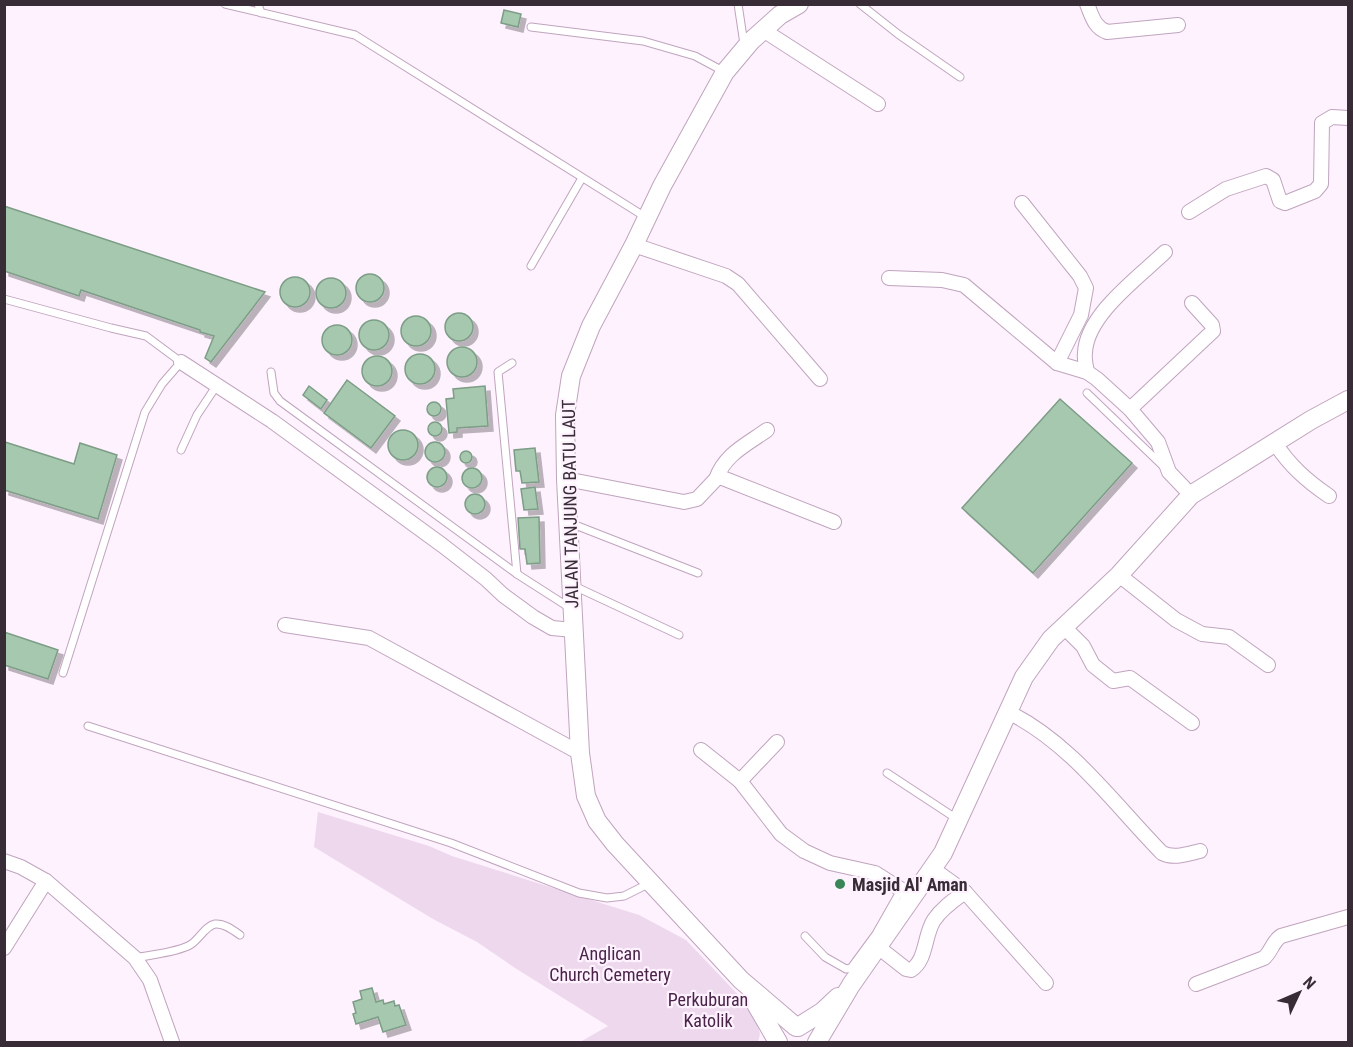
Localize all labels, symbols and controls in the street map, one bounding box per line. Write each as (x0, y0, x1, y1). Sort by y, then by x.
street label: JALAN TANJUNG BATU LAUT (558, 399, 582, 609)
place label: Masjid Al' Aman (852, 874, 968, 895)
marker: Masjid Al' Aman (833, 877, 847, 891)
park label: Anglican Church Cemetery (549, 943, 671, 985)
north arrow (1269, 963, 1329, 1023)
text: N (1299, 973, 1320, 993)
park label: Perkuburan Katolik (668, 989, 748, 1031)

